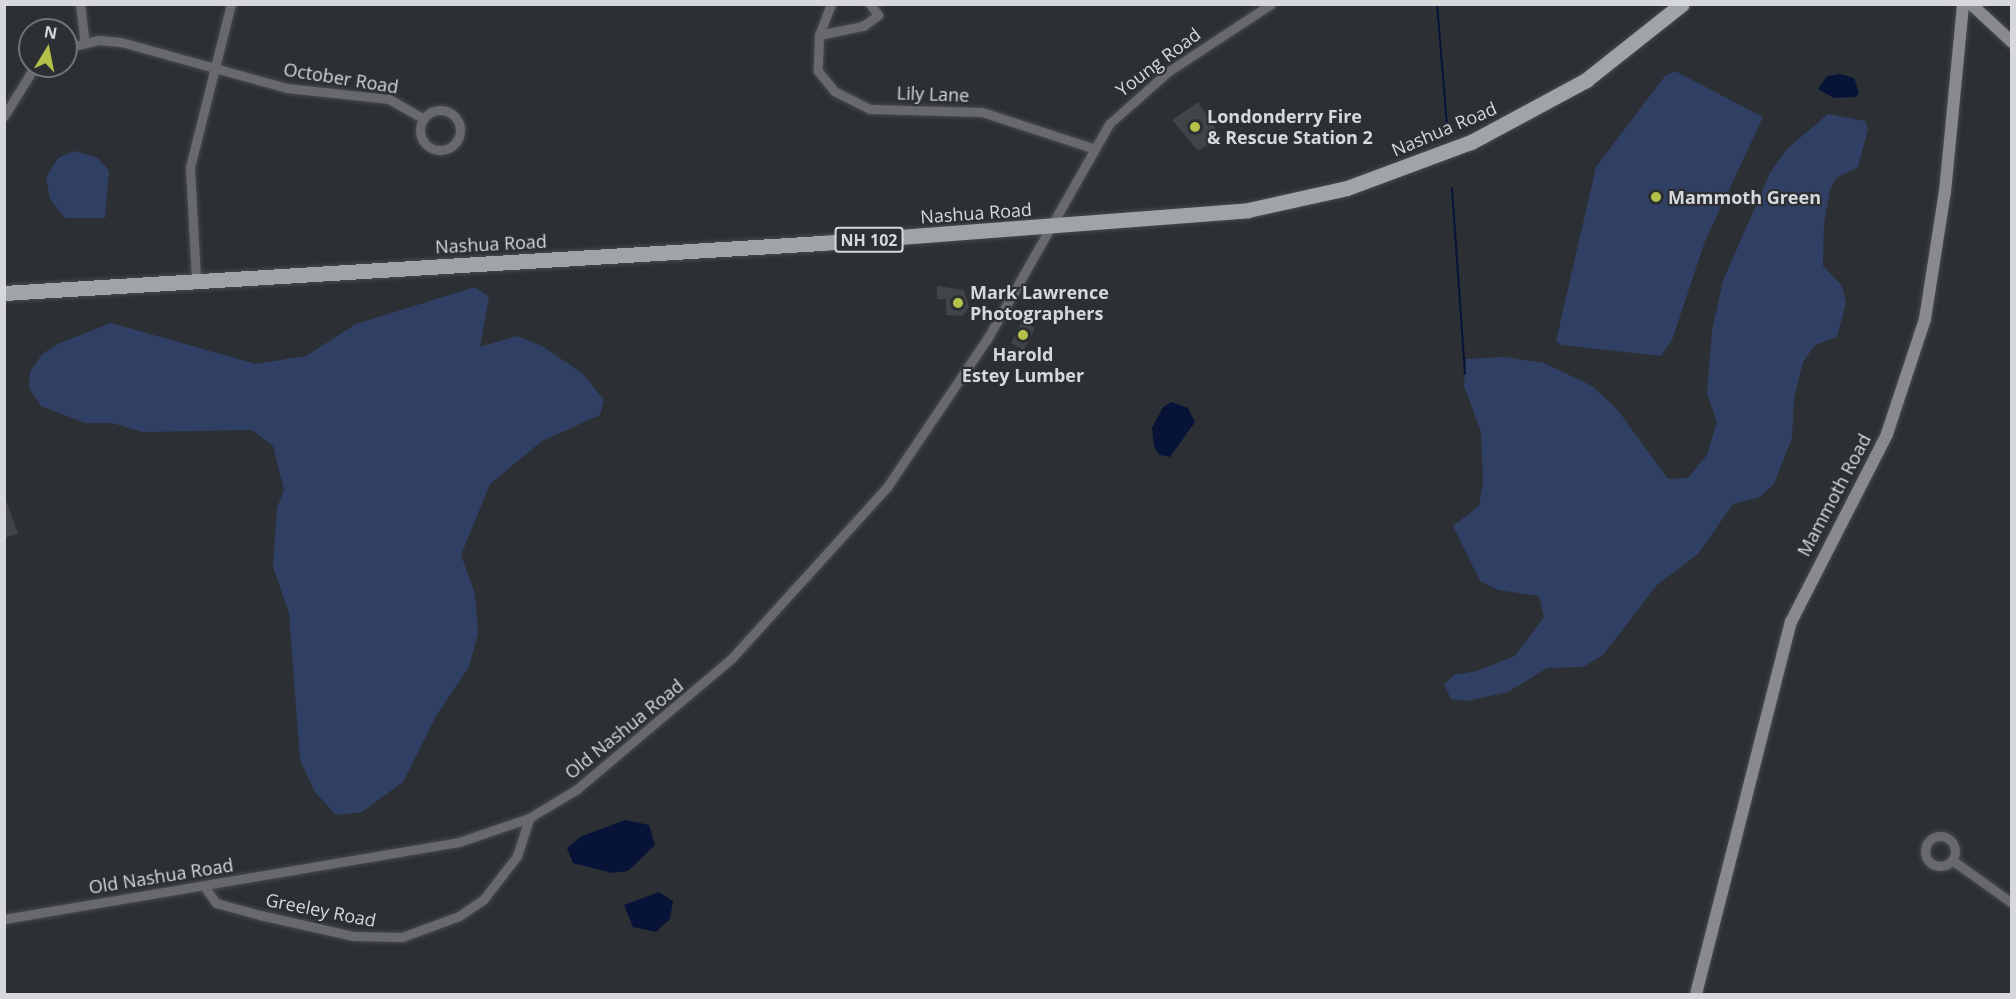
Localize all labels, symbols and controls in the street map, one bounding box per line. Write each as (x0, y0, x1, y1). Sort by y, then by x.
north arrow (18, 18, 78, 78)
text: N (42, 20, 59, 44)
street label: Young Road (1111, 23, 1205, 101)
street label: October Road (282, 58, 400, 98)
street label: Lily Lane (896, 82, 970, 106)
street label: Nashua Road (1388, 97, 1500, 161)
place label: Londonderry Fire & Rescue Station 2 (1207, 106, 1373, 148)
marker: Londonderry Fire & Rescue Station 2 (1188, 120, 1202, 134)
place label: Mammoth Green (1668, 186, 1821, 208)
marker: Mammoth Green (1649, 190, 1663, 204)
street label: Nashua Road (919, 198, 1033, 228)
road number: NH 102 (834, 227, 904, 253)
street label: Nashua Road (435, 230, 547, 258)
place label: Mark Lawrence Photographers (970, 282, 1109, 324)
marker: Mark Lawrence Photographers (951, 296, 965, 310)
marker: Harold Estey Lumber (1016, 328, 1030, 342)
place label: Harold Estey Lumber (962, 344, 1084, 386)
street label: Mammoth Road (1793, 430, 1875, 560)
street label: Old Nashua Road (560, 675, 688, 783)
street label: Old Nashua Road (87, 854, 235, 898)
street label: Greeley Road (264, 889, 378, 931)

